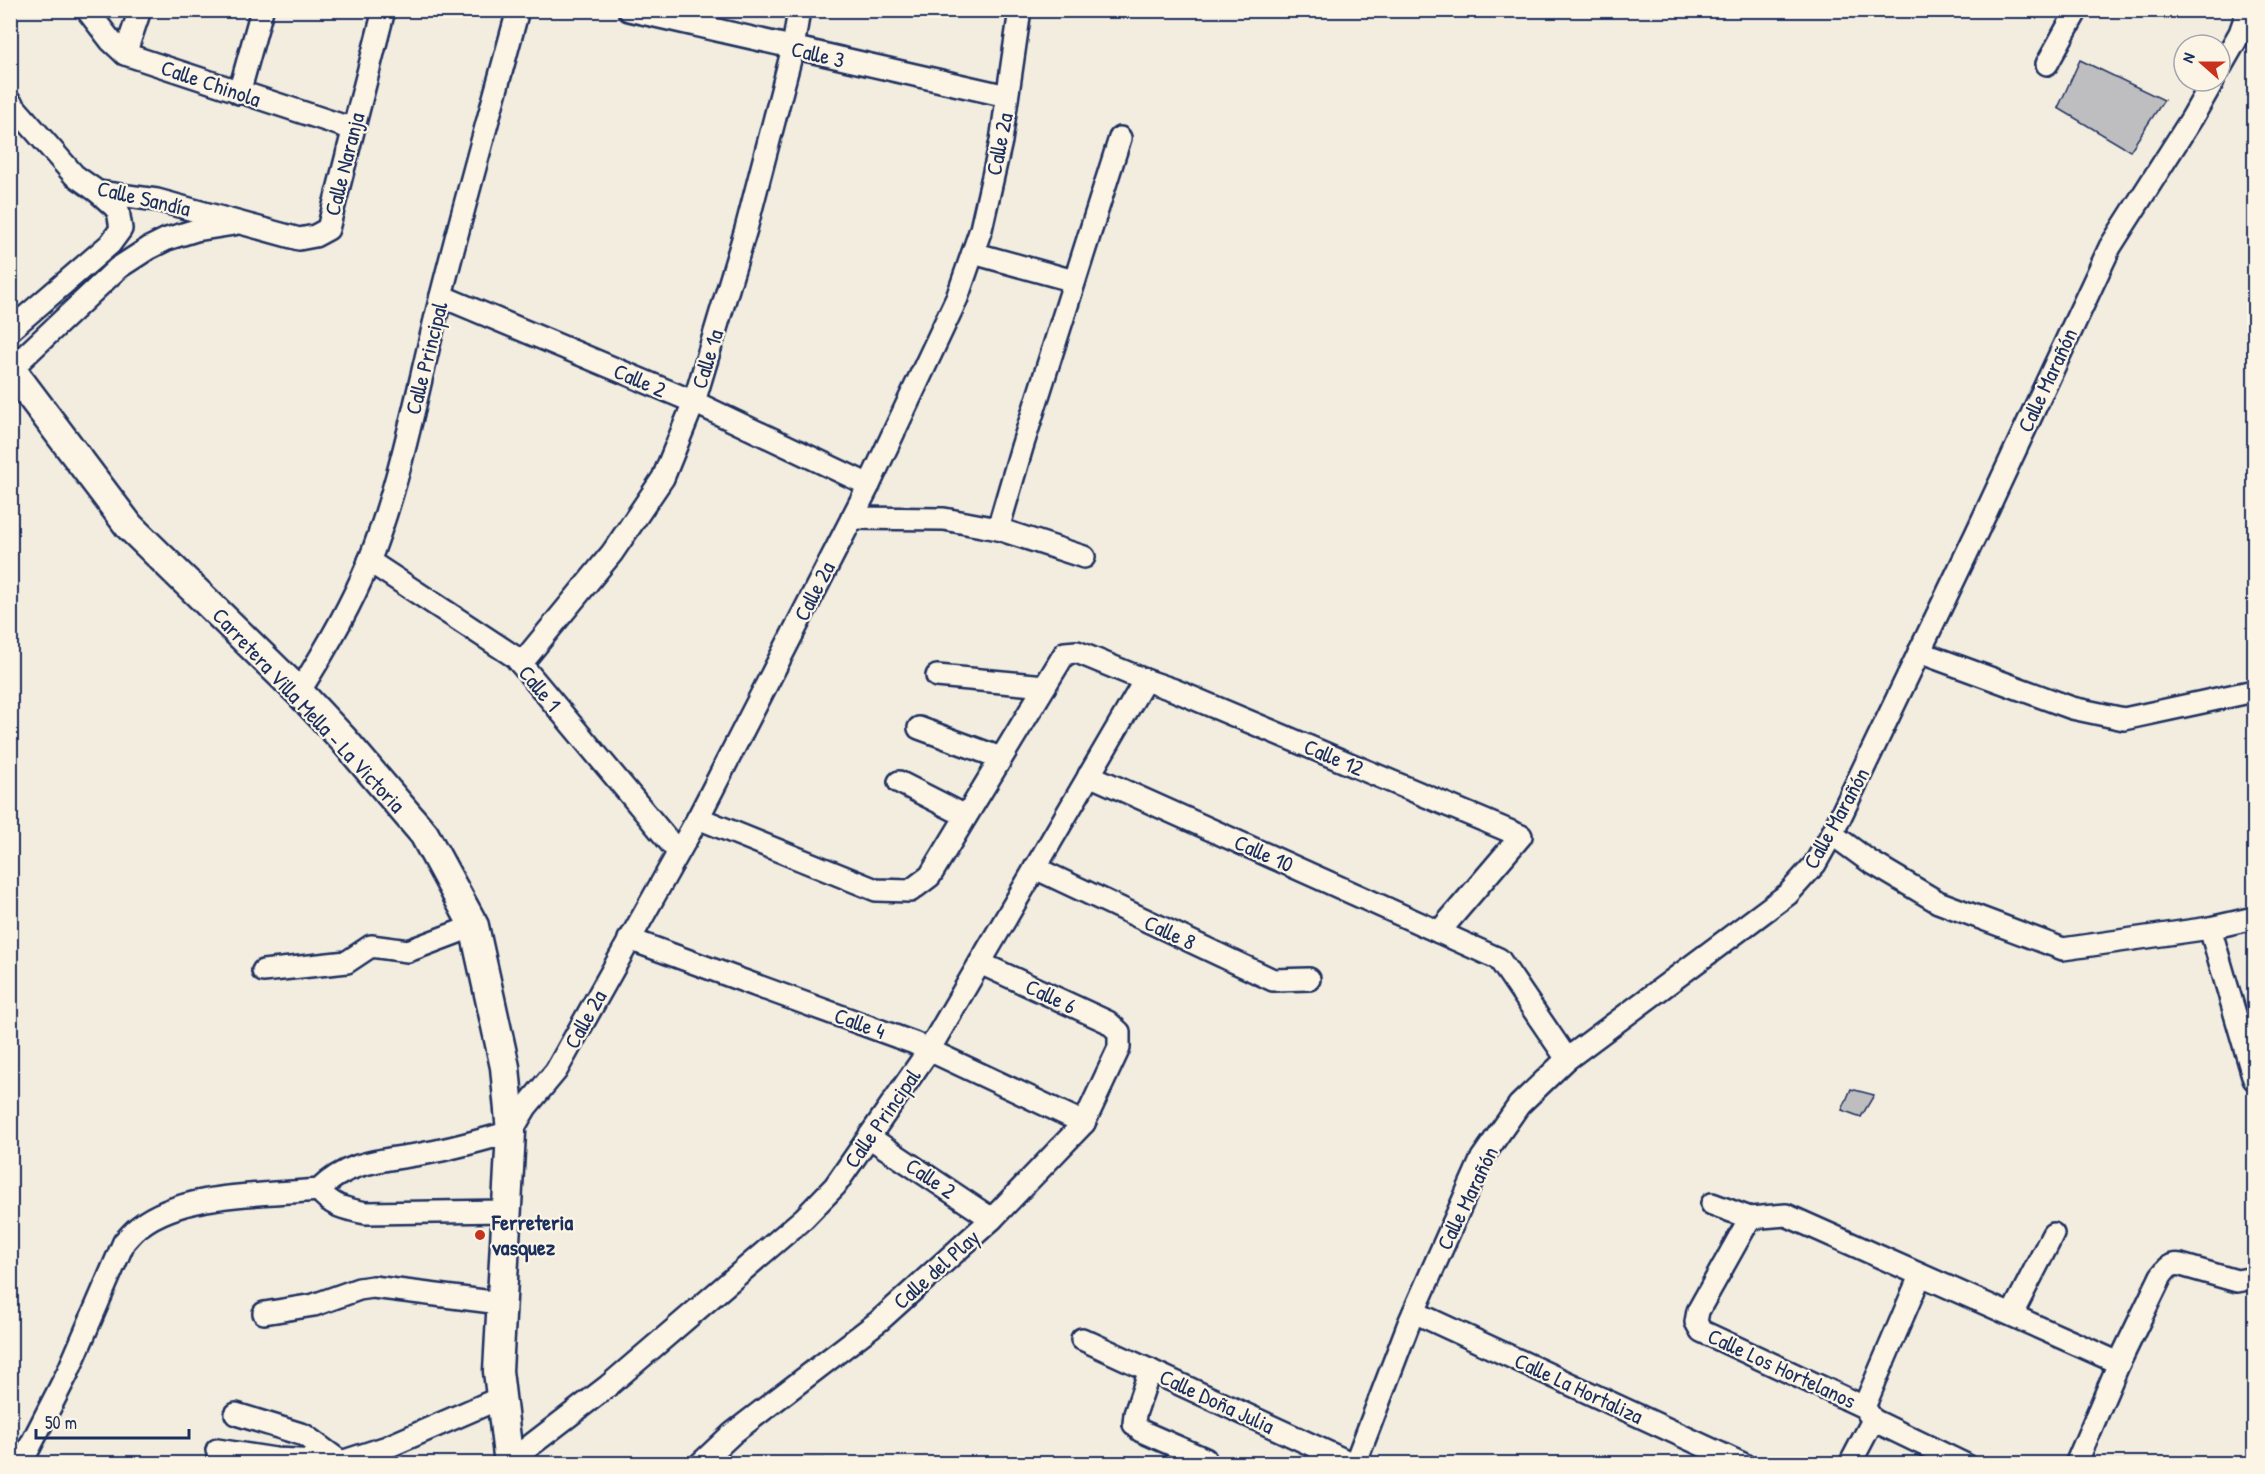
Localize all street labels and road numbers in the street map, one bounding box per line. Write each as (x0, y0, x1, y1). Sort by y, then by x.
street label: Calle 3 (788, 33, 848, 75)
street label: Calle Chinola (157, 52, 265, 114)
street label: Calle Naranja (317, 109, 371, 219)
street label: Calle 2a (978, 110, 1020, 178)
street label: Calle Sandía (94, 173, 194, 223)
street label: Calle Principal (398, 298, 455, 418)
street label: Calle Marañón (2010, 323, 2084, 437)
street label: Calle 1a (684, 325, 730, 392)
street label: Calle 2 (609, 356, 671, 405)
street label: Calle 2a (786, 556, 842, 626)
street label: Carretera Villa Mella - La Victoria (206, 601, 412, 819)
street label: Calle 1 (512, 658, 568, 718)
street label: Calle 12 (1299, 731, 1369, 783)
street label: Calle Marañón (1796, 762, 1876, 874)
street label: Calle 10 (1230, 827, 1298, 879)
street label: Calle 8 (1139, 907, 1201, 957)
street label: Calle 6 (1021, 971, 1081, 1021)
street label: Calle 2a (557, 984, 614, 1054)
street label: Calle 4 (830, 1000, 890, 1046)
street label: Calle Principal (837, 1062, 927, 1174)
street label: Calle Marañón (1429, 1141, 1505, 1255)
street label: Calle 2 (900, 1150, 962, 1206)
street label: Calle del Play (886, 1222, 986, 1316)
street label: Calle Los Hortelanos (1703, 1321, 1861, 1415)
street label: Calle La Hortaliza (1510, 1345, 1648, 1431)
street label: Calle Doña Julia (1155, 1361, 1280, 1441)

